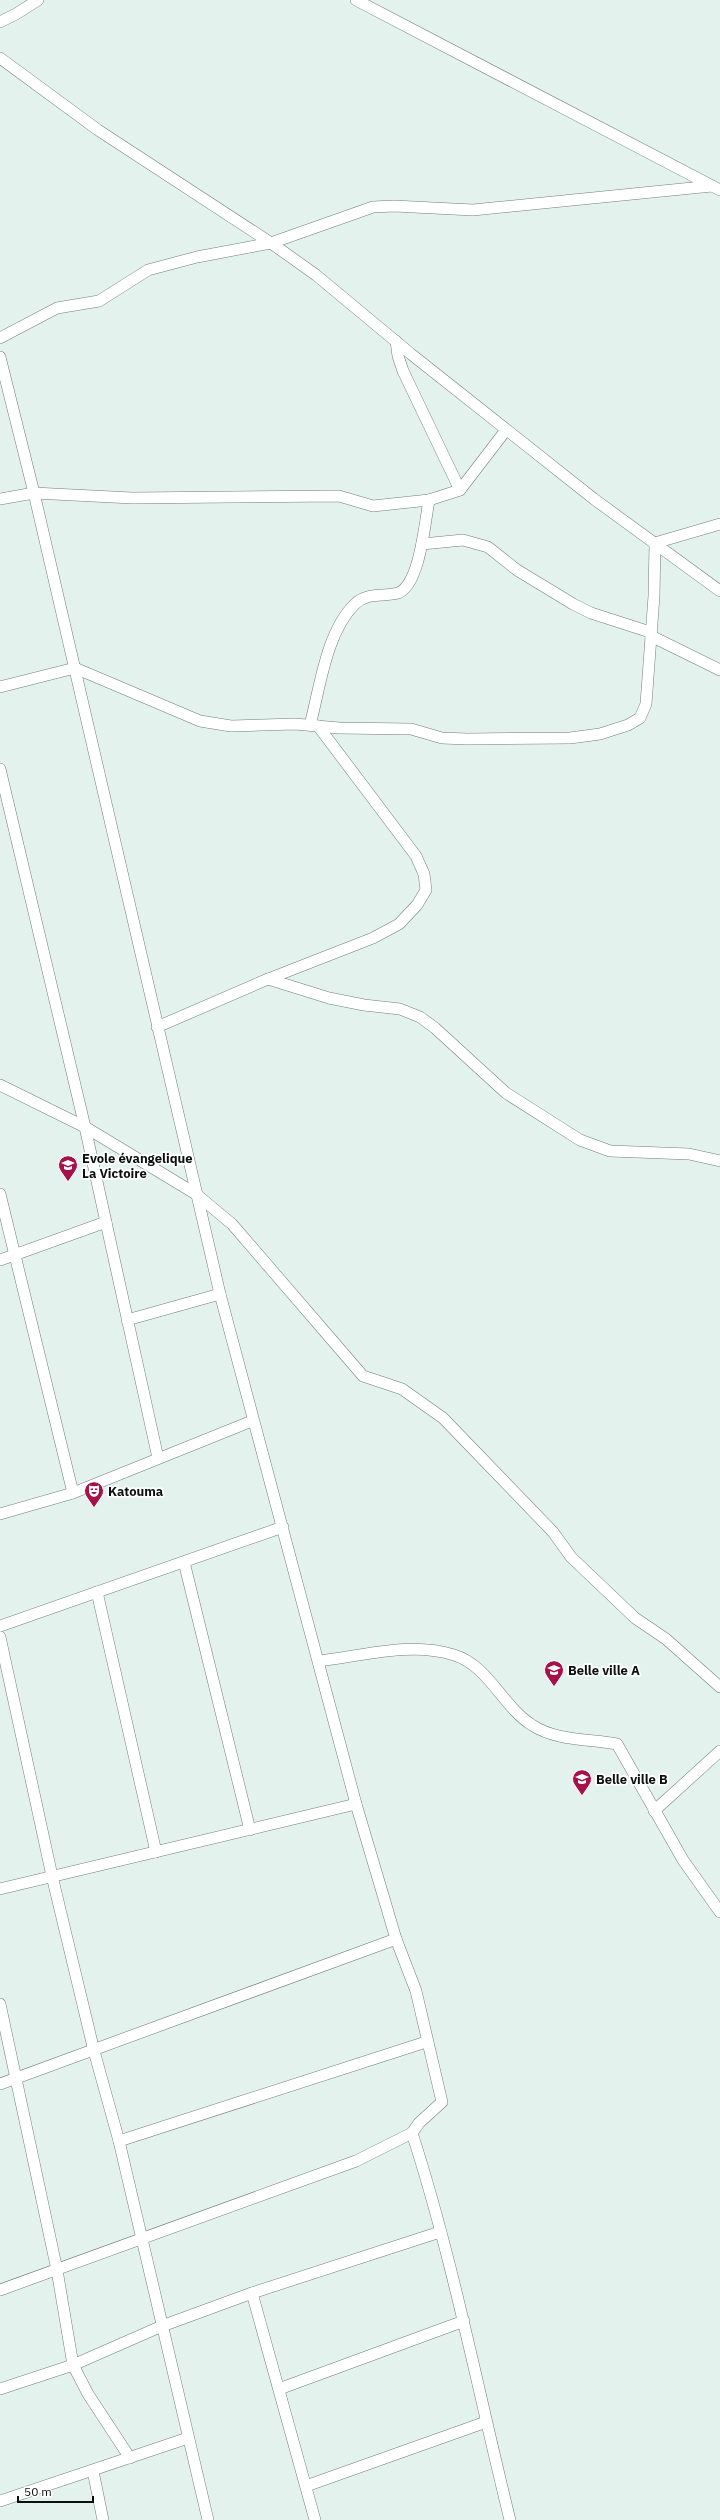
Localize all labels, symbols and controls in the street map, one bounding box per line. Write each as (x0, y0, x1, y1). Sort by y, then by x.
place label: Evole évangelique La Victoire (82, 1150, 193, 1182)
school or university icon: Evole évangelique La Victoire (57, 1154, 79, 1182)
theatre icon: Katouma (83, 1480, 105, 1508)
place label: Katouma (108, 1483, 163, 1500)
school or university icon: Belle ville A (543, 1659, 565, 1687)
place label: Belle ville A (568, 1662, 640, 1679)
school or university icon: Belle ville B (571, 1768, 593, 1796)
place label: Belle ville B (596, 1771, 668, 1788)
scale bar (18, 2478, 93, 2504)
text: 50 m (24, 2484, 52, 2499)

